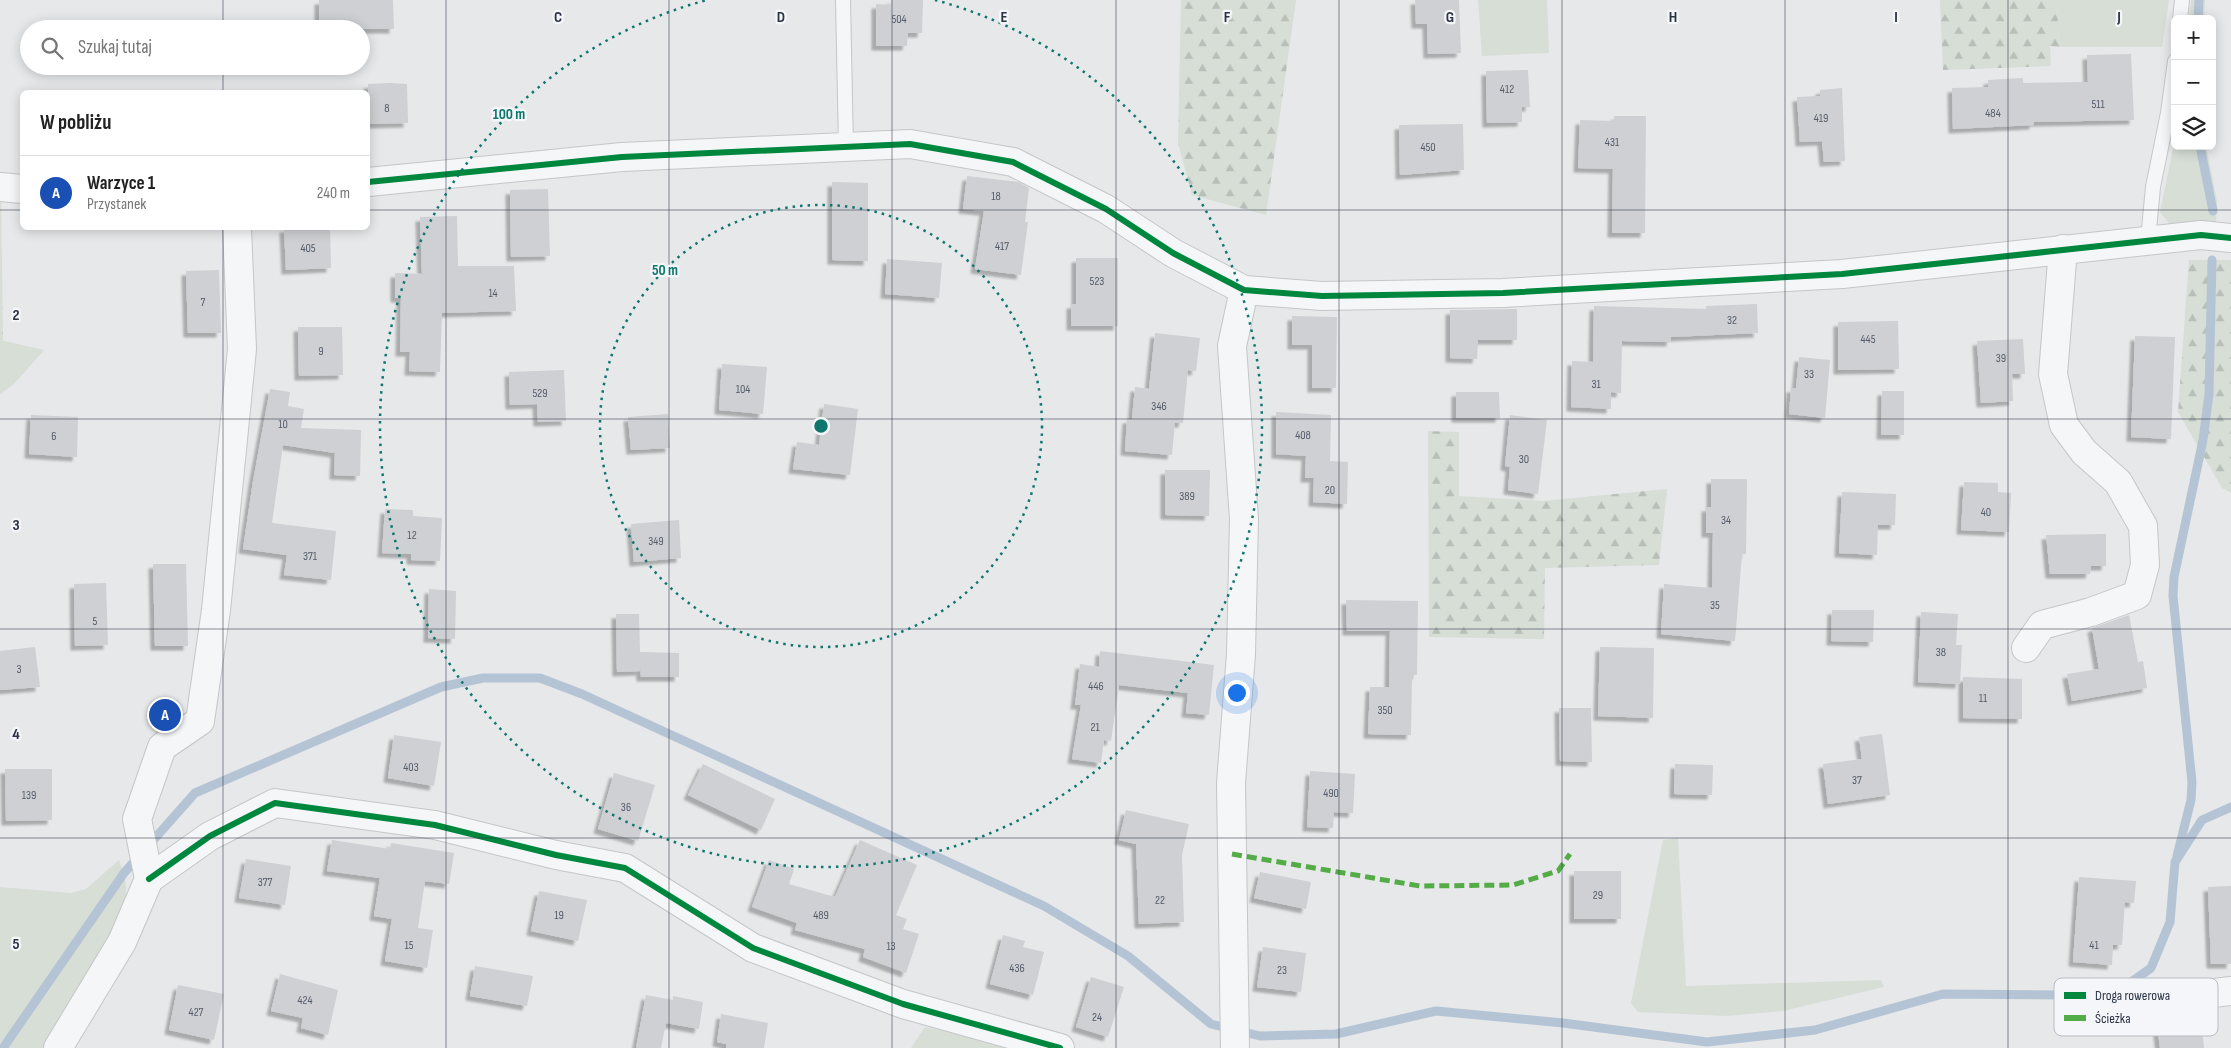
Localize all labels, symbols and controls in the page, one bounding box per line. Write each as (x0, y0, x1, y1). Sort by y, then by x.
text: C (554, 8, 562, 27)
text: D (777, 8, 785, 27)
text: E (1001, 8, 1008, 27)
text: F (1224, 8, 1231, 27)
text: G (1446, 8, 1454, 27)
text: H (1669, 8, 1677, 27)
text: I (1894, 8, 1898, 27)
text: J (2116, 8, 2121, 27)
house number: 504 (891, 12, 907, 27)
map controls (2171, 15, 2216, 150)
button: + (2171, 15, 2216, 60)
search box (20, 20, 370, 75)
icon: search (38, 34, 66, 62)
text: Szukaj tutaj (78, 36, 152, 59)
button: − (2171, 60, 2216, 105)
house number: 412 (1500, 82, 1514, 97)
house number: 511 (2091, 97, 2105, 112)
house number: 8 (384, 101, 390, 116)
text: 100 m (493, 105, 525, 124)
button: layers (2171, 105, 2216, 150)
house number: 484 (1985, 106, 2001, 121)
text: W pobliżu (40, 110, 111, 135)
house number: 419 (1814, 111, 1828, 126)
house number: 431 (1605, 135, 1620, 150)
house number: 450 (1420, 140, 1436, 155)
text: Warzyce 1 (87, 172, 155, 195)
text: A (52, 184, 60, 203)
text: 240 m (317, 184, 350, 203)
house number: 18 (991, 189, 1001, 204)
text: Przystanek (87, 195, 146, 214)
house number: 417 (995, 239, 1009, 254)
house number: 405 (300, 241, 316, 256)
text: 50 m (652, 261, 678, 280)
house number: 523 (1090, 274, 1104, 289)
house number: 14 (488, 286, 498, 301)
house number: 7 (201, 295, 206, 310)
text: 2 (12, 306, 20, 325)
house number: 32 (1727, 313, 1737, 328)
house number: 445 (1861, 332, 1876, 347)
house number: 9 (318, 344, 324, 359)
house number: 39 (1996, 351, 2006, 366)
house number: 33 (1804, 367, 1814, 382)
house number: 31 (1591, 377, 1601, 392)
house number: 104 (736, 382, 750, 397)
house number: 529 (532, 386, 548, 401)
house number: 346 (1151, 399, 1167, 414)
house number: 10 (278, 417, 288, 432)
centre of rings (812, 417, 830, 435)
house number: 408 (1295, 428, 1311, 443)
house number: 6 (51, 429, 57, 444)
house number: 30 (1519, 452, 1529, 467)
house number: 20 (1325, 483, 1335, 498)
house number: 389 (1179, 489, 1195, 504)
house number: 40 (1981, 505, 1991, 520)
house number: 34 (1721, 513, 1731, 528)
text: 3 (12, 516, 20, 535)
house number: 12 (407, 528, 417, 543)
house number: 349 (648, 534, 664, 549)
house number: 371 (303, 549, 318, 564)
house number: 35 (1710, 598, 1720, 613)
house number: 5 (93, 614, 98, 629)
house number: 38 (1936, 645, 1946, 660)
house number: 3 (16, 662, 22, 677)
house number: 446 (1088, 679, 1104, 694)
your location (1224, 680, 1250, 706)
house number: 11 (1979, 691, 1988, 706)
pin: A (149, 696, 181, 734)
house number: 350 (1377, 703, 1393, 718)
house number: 21 (1090, 720, 1100, 735)
text: 4 (12, 725, 20, 744)
house number: 403 (403, 760, 419, 775)
house number: 37 (1852, 773, 1862, 788)
house number: 490 (1323, 786, 1339, 801)
house number: 139 (22, 788, 36, 803)
house number: 36 (621, 800, 631, 815)
house number: 377 (258, 875, 273, 890)
house number: 29 (1593, 888, 1603, 903)
house number: 22 (1155, 893, 1165, 908)
house number: 19 (554, 908, 564, 923)
house number: 489 (813, 908, 829, 923)
text: 5 (12, 935, 20, 954)
house number: 15 (404, 938, 414, 953)
house number: 41 (2089, 938, 2099, 953)
house number: 13 (886, 939, 896, 954)
house number: 436 (1009, 961, 1025, 976)
house number: 23 (1277, 963, 1287, 978)
legend (2054, 978, 2218, 1036)
text: Droga rowerowa (2095, 987, 2170, 1004)
house number: 424 (298, 993, 312, 1008)
house number: 427 (189, 1005, 204, 1020)
house number: 24 (1092, 1010, 1102, 1025)
text: Ścieżka (2095, 1010, 2131, 1027)

